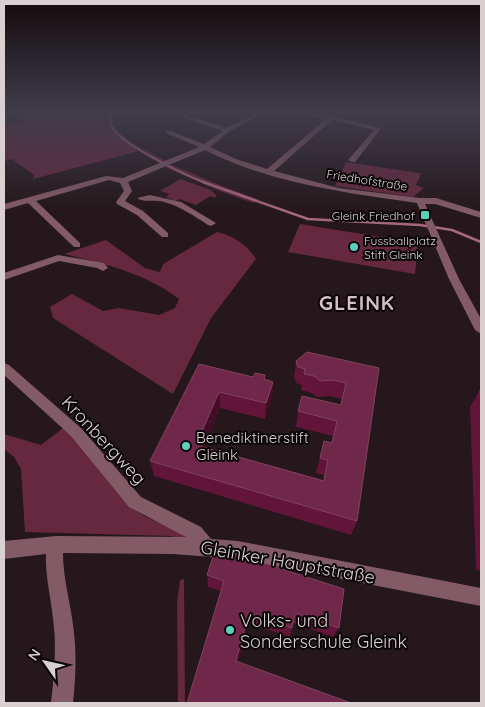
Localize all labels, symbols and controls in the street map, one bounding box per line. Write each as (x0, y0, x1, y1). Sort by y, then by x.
street label: Friedhofstraße (325, 166, 409, 194)
place label: Gleink Friedhof (332, 208, 416, 223)
marker: Gleink Friedhof (419, 209, 431, 221)
place label: Fussballplatz Stift Gleink (364, 233, 436, 262)
marker: Fussballplatz Stift Gleink (348, 241, 360, 253)
district label: GLEINK (319, 290, 395, 315)
street label: Kronbergweg (57, 391, 151, 489)
place label: Benediktinerstift Gleink (196, 428, 309, 464)
marker: Benediktinerstift Gleink (180, 440, 192, 452)
street label: Gleinker Hauptstraße (199, 535, 377, 589)
place label: Volks- und Sonderschule Gleink (240, 609, 407, 653)
marker: Volks- und Sonderschule Gleink (224, 624, 236, 636)
north arrow (20, 637, 70, 687)
text: N (24, 645, 45, 664)

